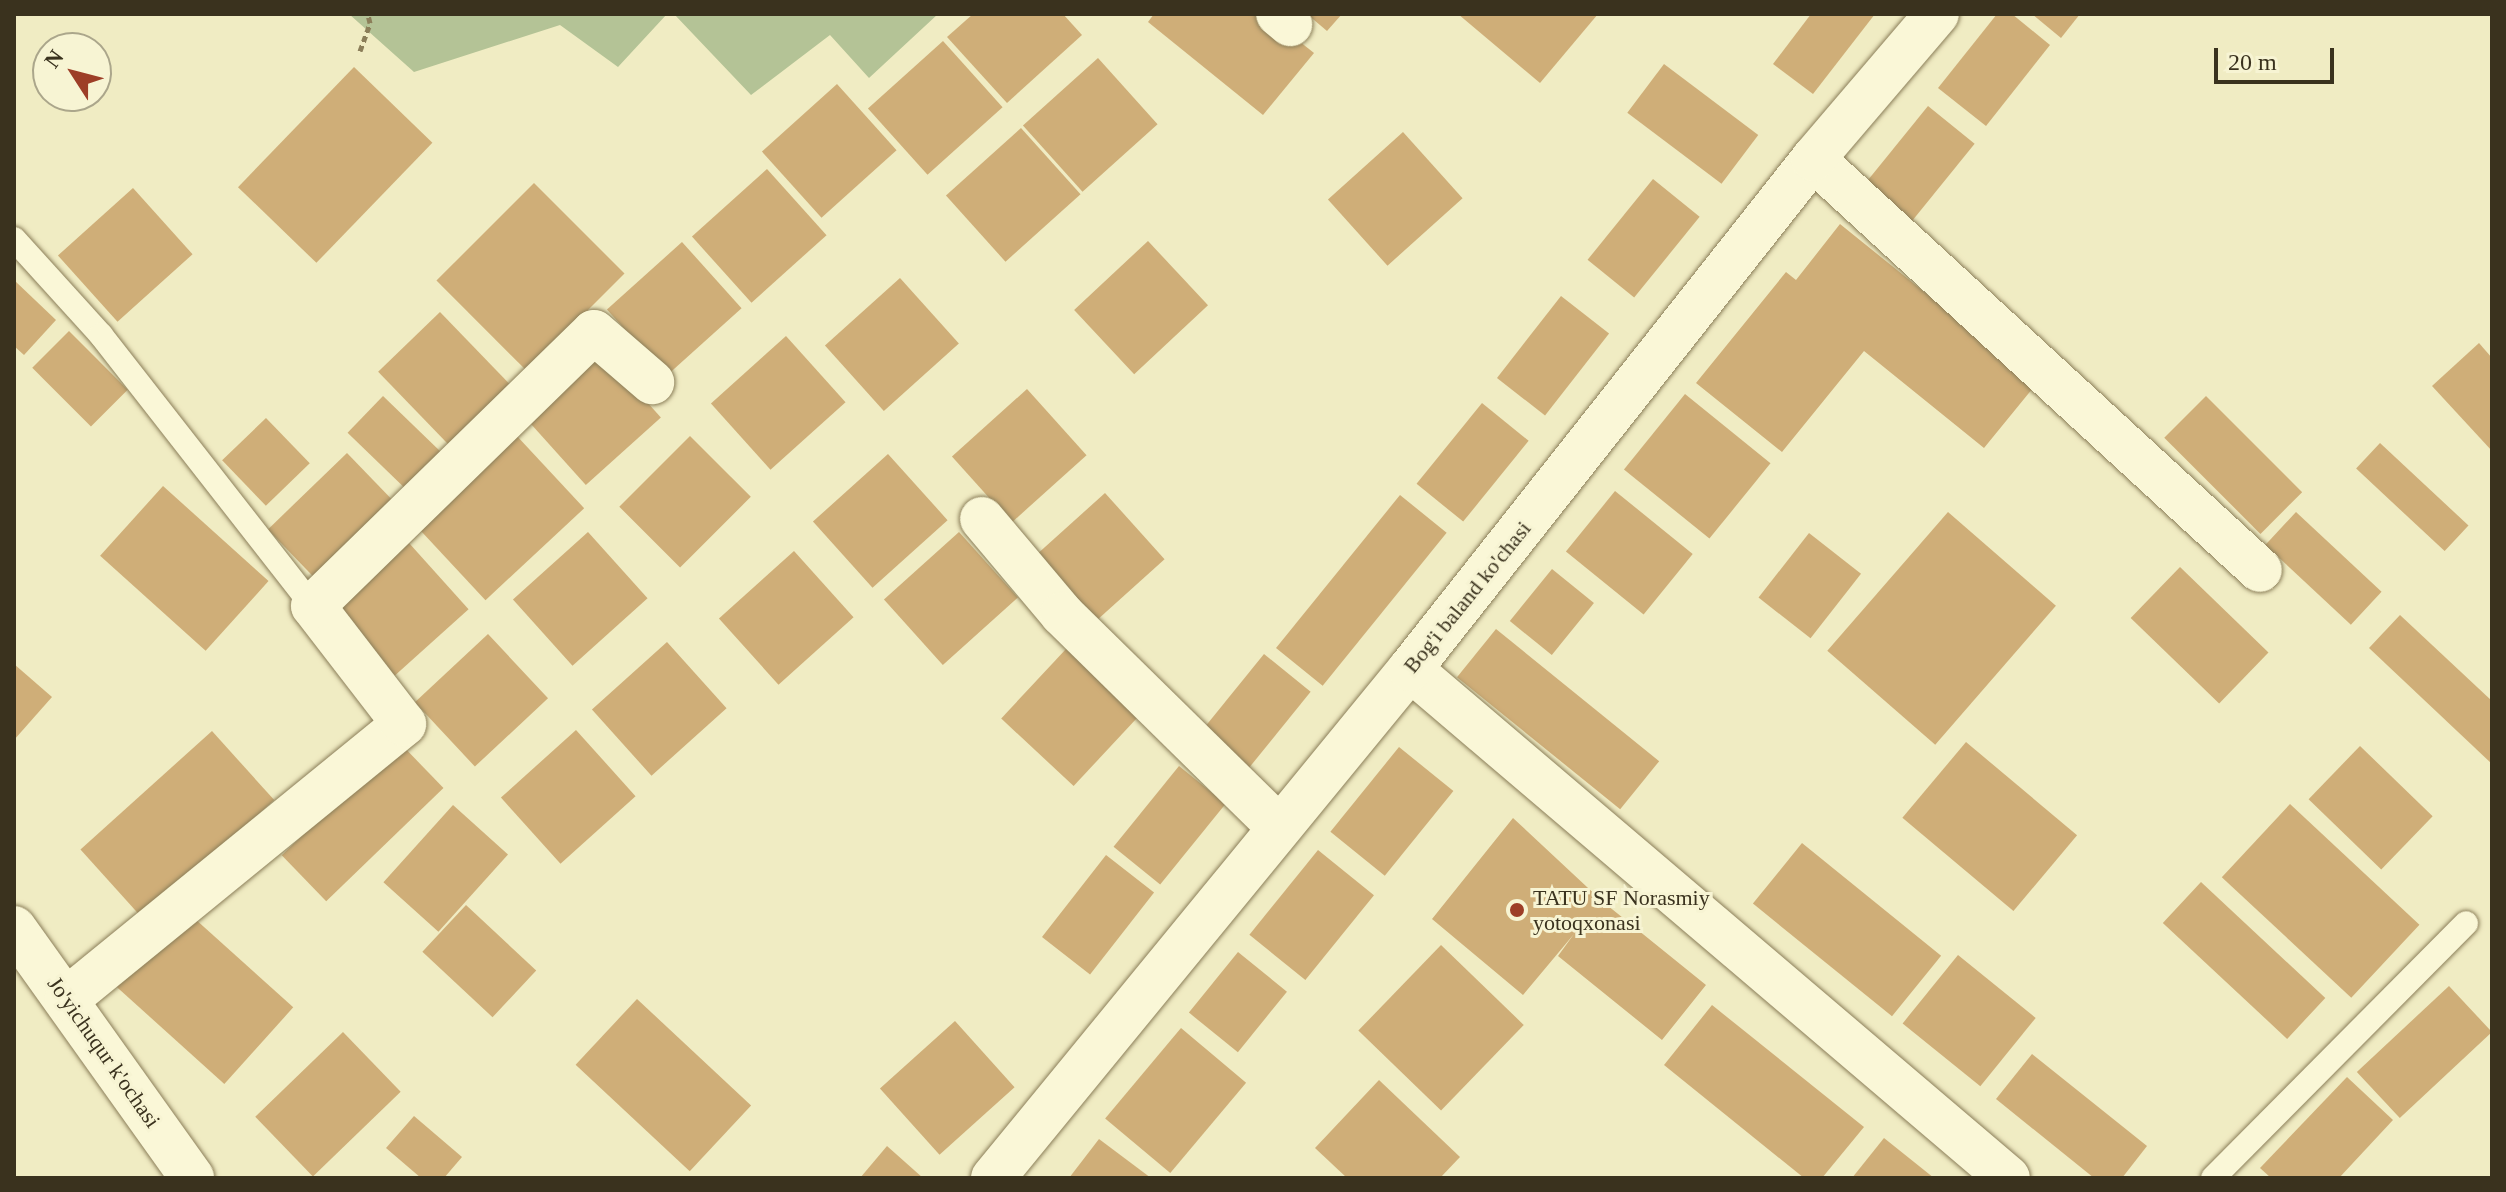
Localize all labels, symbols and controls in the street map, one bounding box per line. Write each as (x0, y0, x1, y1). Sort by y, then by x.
north arrow (32, 32, 112, 112)
scale bar (2218, 32, 2338, 82)
text: N (39, 45, 69, 73)
text: 20 m (2228, 49, 2277, 75)
street label: Bog'i baland ko'chasi (1398, 516, 1536, 678)
place label: TATU SF Norasmiy yotoqxonasi (1533, 884, 1710, 936)
marker: TATU SF Norasmiy yotoqxonasi (1508, 901, 1526, 919)
street label: Jo'yichuqur k'ochasi (42, 971, 166, 1133)

